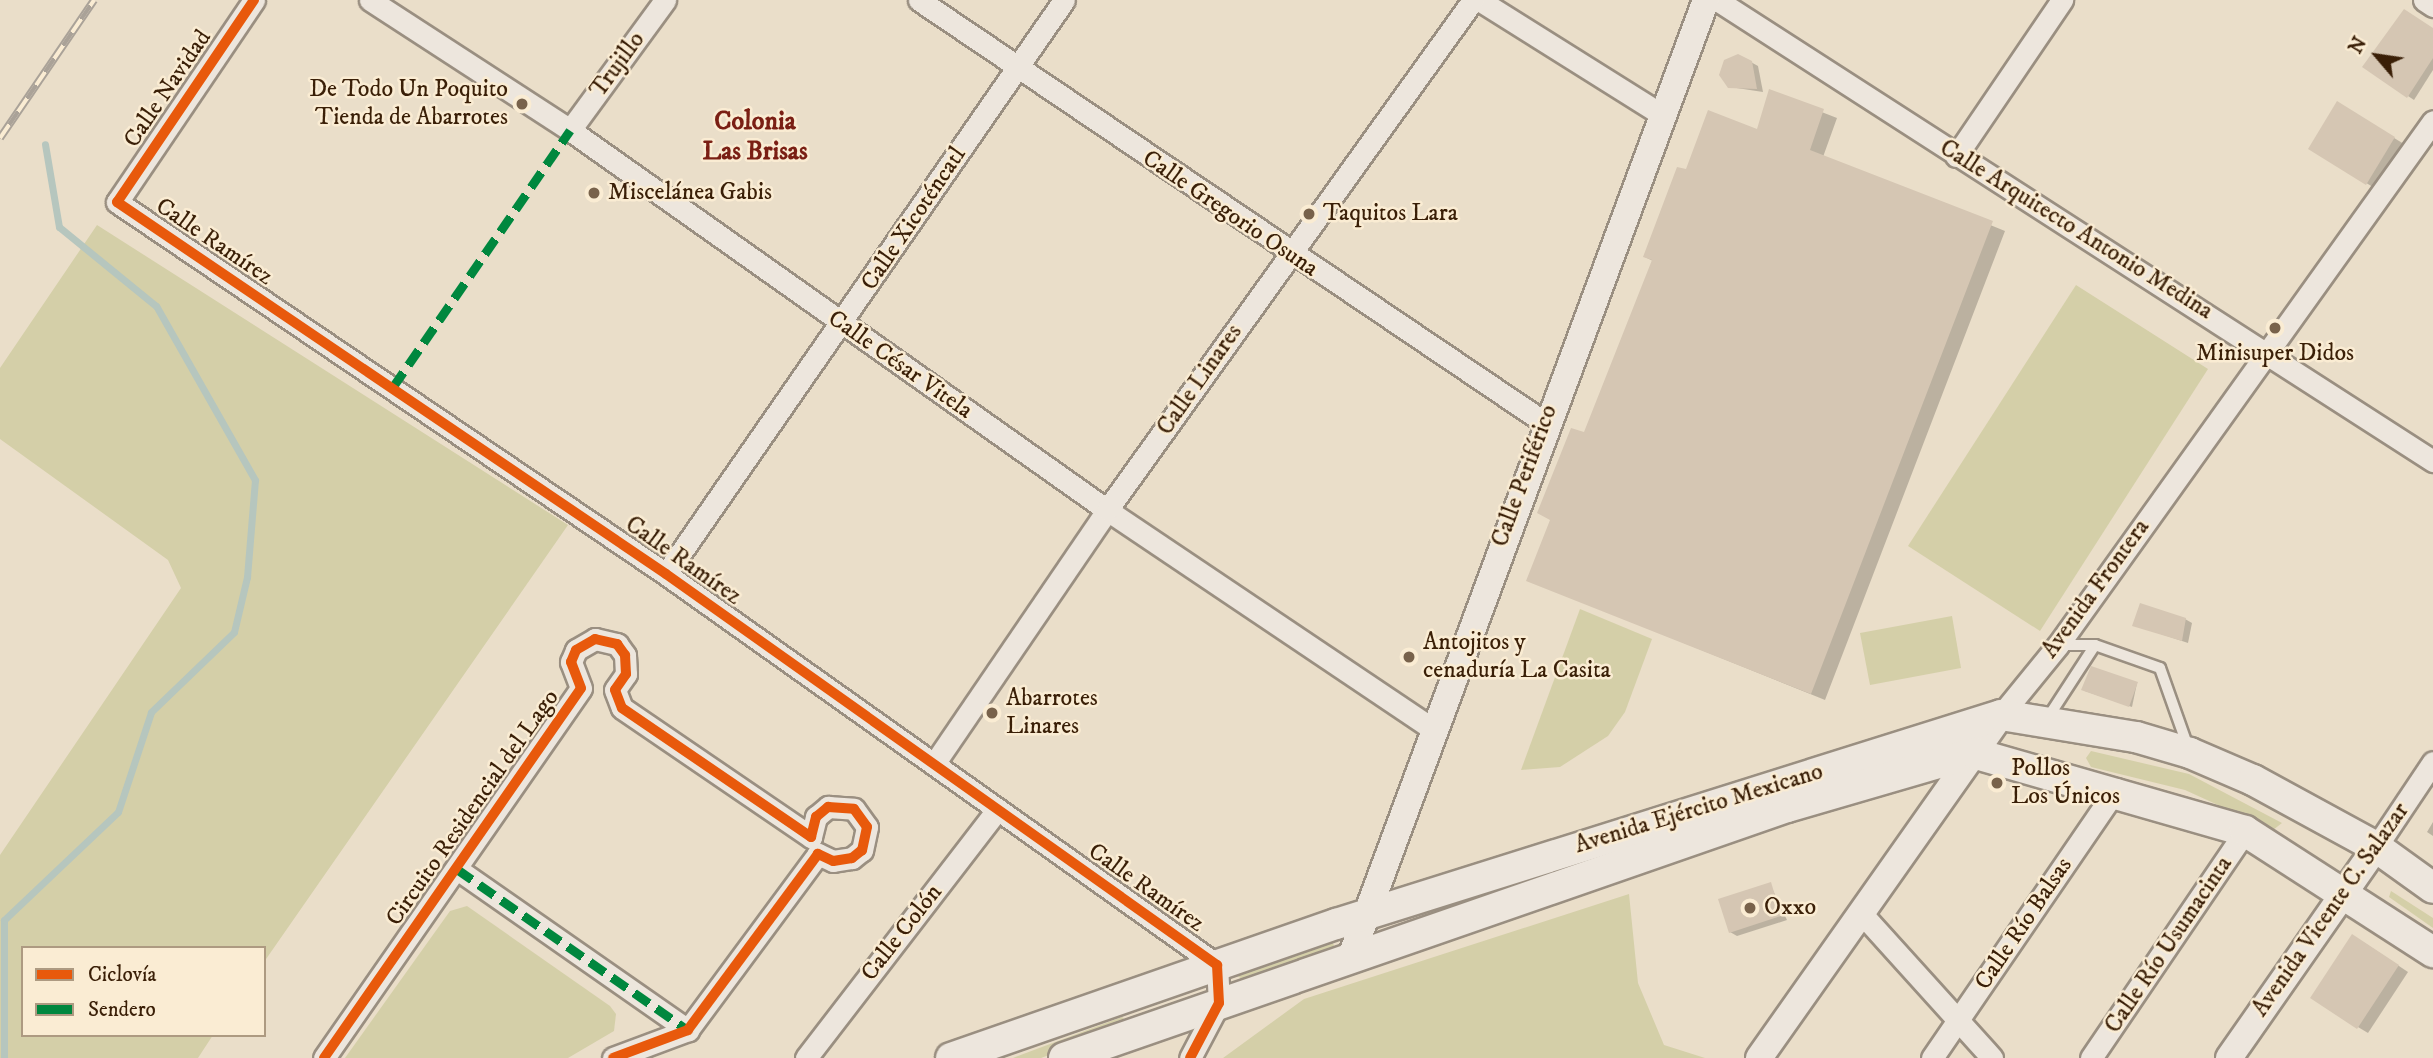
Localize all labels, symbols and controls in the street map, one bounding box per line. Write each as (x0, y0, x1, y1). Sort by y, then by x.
north arrow (2342, 21, 2412, 91)
street label: Calle Navidad (118, 25, 218, 153)
street label: Trujillo (585, 27, 651, 103)
text: N (2344, 33, 2372, 58)
place label: De Todo Un Poquito Tienda de Abarrotes (309, 76, 508, 132)
marker: De Todo Un Poquito Tienda de Abarrotes (514, 96, 530, 112)
district label: Colonia Las Brisas (702, 106, 808, 168)
street label: Calle Arquitecto Antonio Medina (1934, 134, 2218, 326)
street label: Calle Xicoténcatl (855, 142, 973, 296)
street label: Calle Gregorio Osuna (1137, 145, 1323, 283)
place label: Miscelánea Gabis (608, 179, 772, 207)
marker: Miscelánea Gabis (586, 185, 602, 201)
street label: Calle Ramírez (150, 192, 278, 292)
place label: Taquitos Lara (1323, 200, 1458, 228)
marker: Taquitos Lara (1301, 206, 1317, 222)
street label: Calle César Vitela (822, 304, 978, 426)
street label: Calle Linares (1151, 319, 1249, 441)
marker: Minisuper Didos (2267, 320, 2283, 336)
place label: Minisuper Didos (2196, 340, 2354, 368)
street label: Calle Periférico (1486, 401, 1564, 551)
street label: Calle Ramírez (619, 510, 747, 612)
street label: Avenida Frontera (2036, 514, 2156, 664)
place label: Antojitos y cenaduría La Casita (1423, 629, 1611, 685)
marker: Antojitos y cenaduría La Casita (1401, 649, 1417, 665)
street label: Circuito Residencial del Lago (380, 684, 566, 932)
place label: Abarrotes Linares (1006, 685, 1098, 741)
marker: Abarrotes Linares (984, 705, 1000, 721)
place label: Pollos Los Únicos (2011, 755, 2120, 811)
street label: Avenida Ejército Mexicano (1571, 758, 1827, 860)
marker: Pollos Los Únicos (1989, 775, 2005, 791)
street label: Avenida Vicente C. Salazar (2246, 798, 2416, 1022)
street label: Calle Ramírez (1082, 837, 1210, 939)
street label: Calle Río Usumacinta (2099, 851, 2239, 1039)
street label: Calle Río Balsas (1969, 852, 2079, 996)
street label: Calle Colón (855, 879, 949, 987)
place label: Oxxo (1764, 894, 1816, 922)
marker: Oxxo (1742, 900, 1758, 916)
legend (21, 946, 266, 1037)
text: Ciclovía (88, 962, 156, 988)
text: Sendero (88, 997, 156, 1023)

